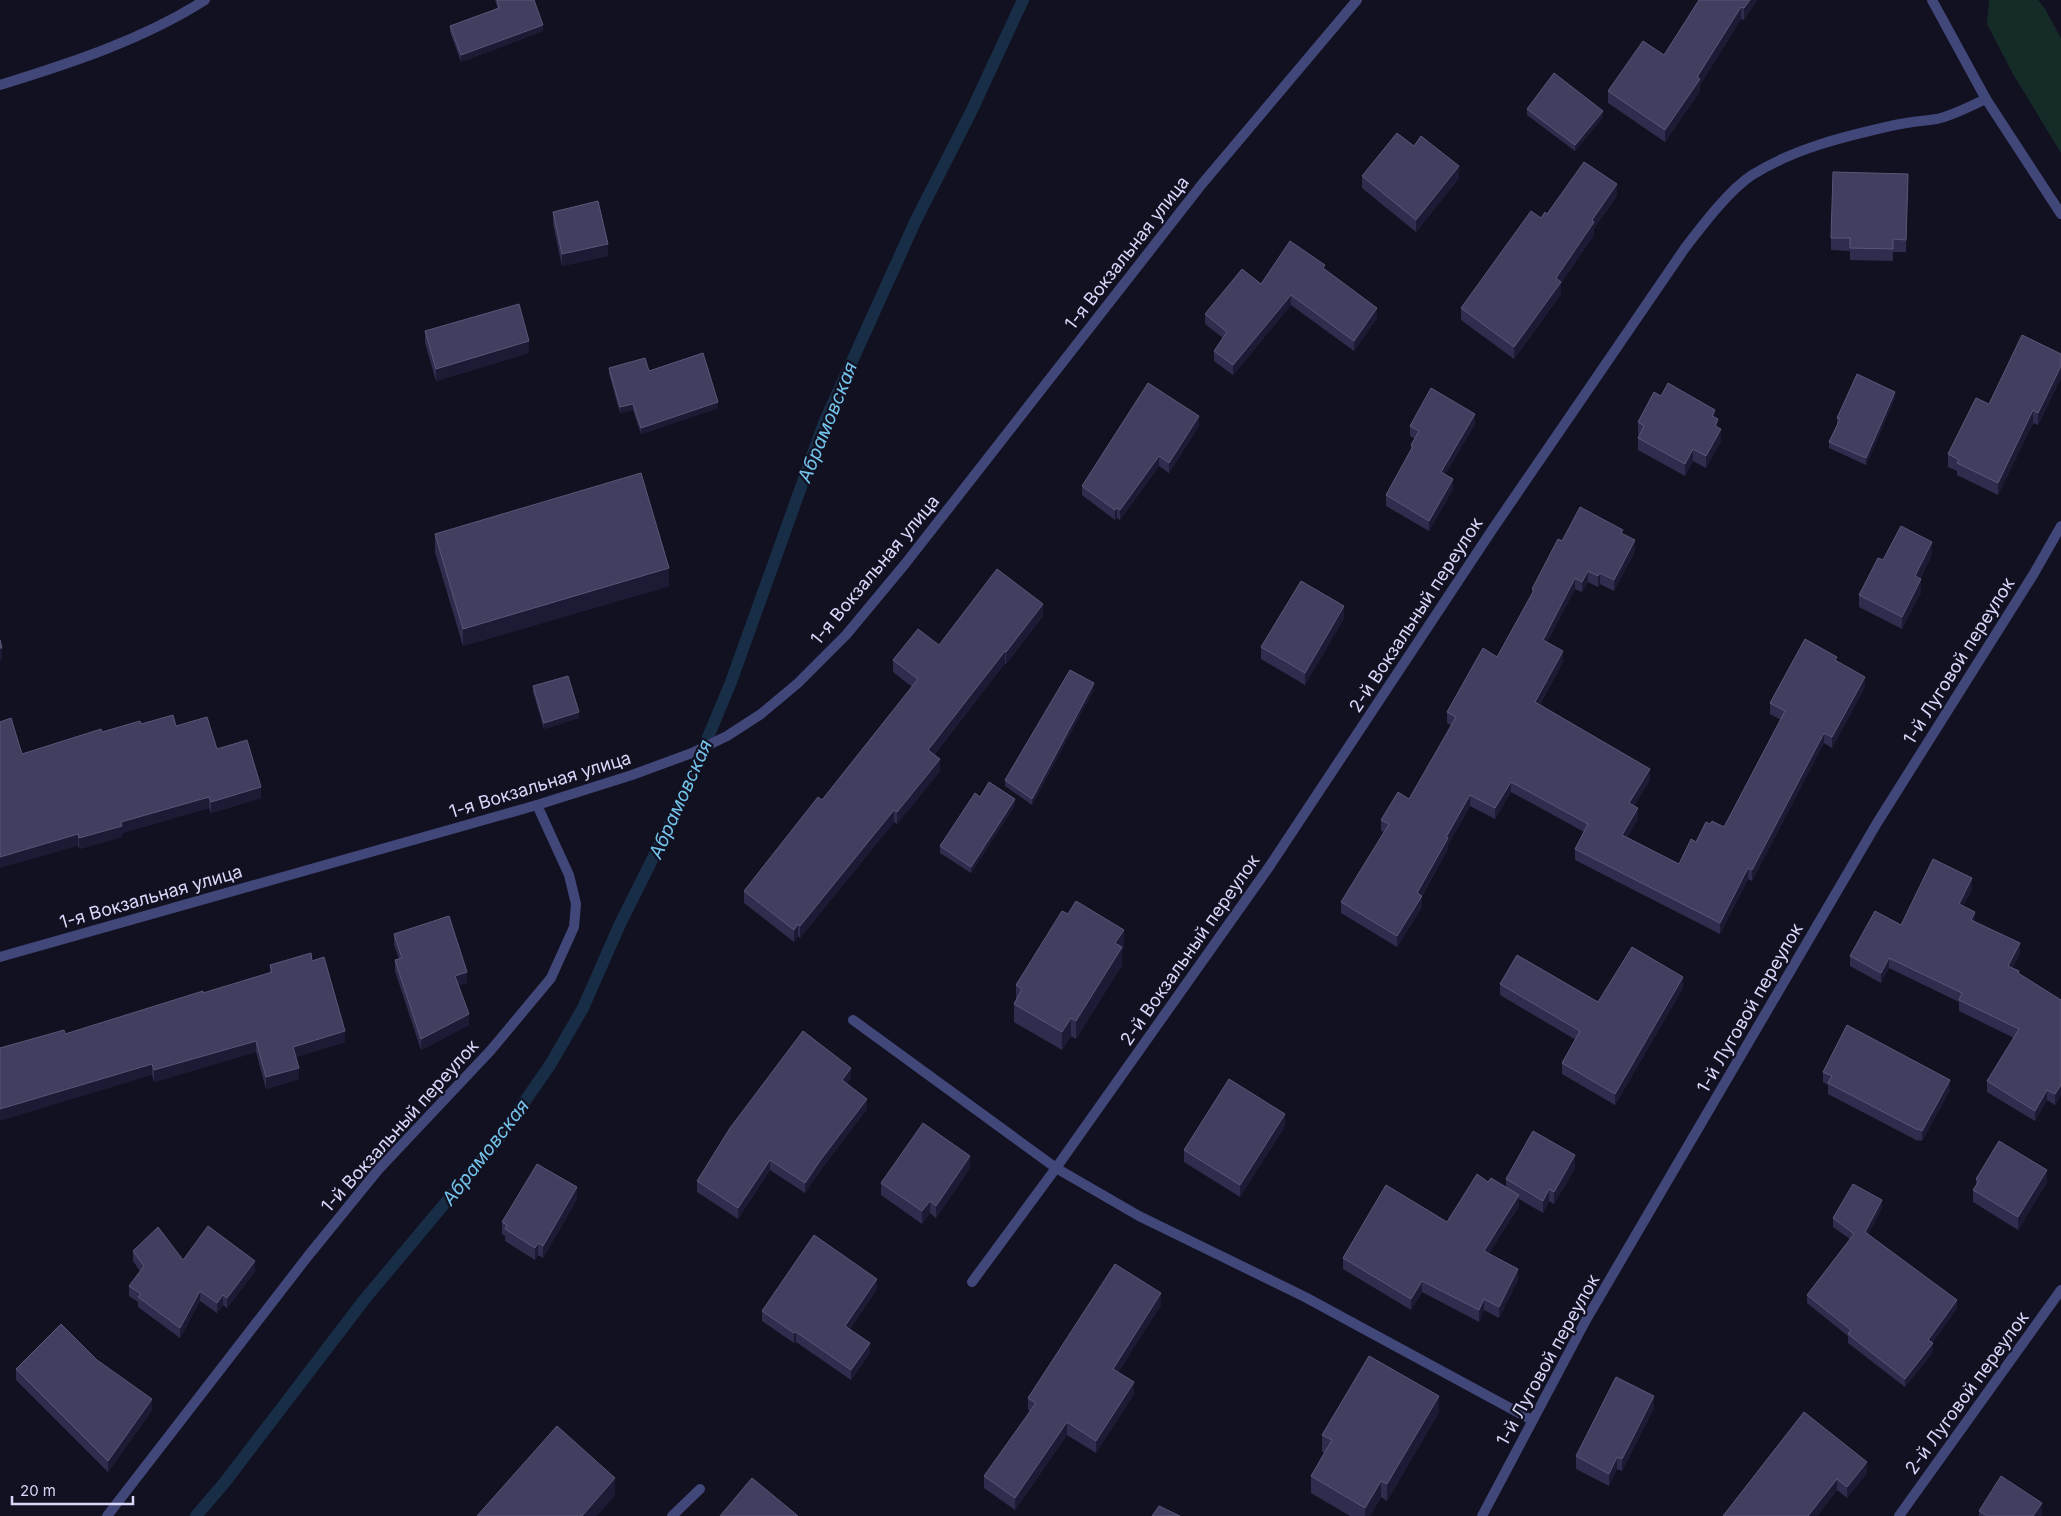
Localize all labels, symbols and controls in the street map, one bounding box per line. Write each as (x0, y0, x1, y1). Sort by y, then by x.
street label: 1-я Вокзальная улица (1060, 172, 1193, 334)
water label: Абрамовская (792, 359, 862, 487)
street label: 1-я Вокзальная улица (806, 491, 943, 649)
street label: 2-й Вокзальный переулок (1345, 513, 1487, 716)
street label: 1-й Луговой переулок (1899, 573, 2019, 748)
water label: Абрамовская (644, 736, 717, 863)
street label: 1-я Вокзальная улица (446, 747, 633, 822)
street label: 2-й Вокзальный переулок (1116, 850, 1264, 1049)
street label: 1-я Вокзальная улица (57, 860, 245, 933)
street label: 1-й Луговой переулок (1692, 919, 1807, 1096)
street label: 1-й Вокзальный переулок (317, 1035, 483, 1216)
water label: Абрамовская (436, 1095, 534, 1211)
street label: 1-й Луговой переулок (1492, 1270, 1604, 1449)
street label: 2-й Луговой переулок (1900, 1307, 2033, 1478)
scale bar (12, 1474, 134, 1506)
text: 20 m (20, 1481, 56, 1500)

